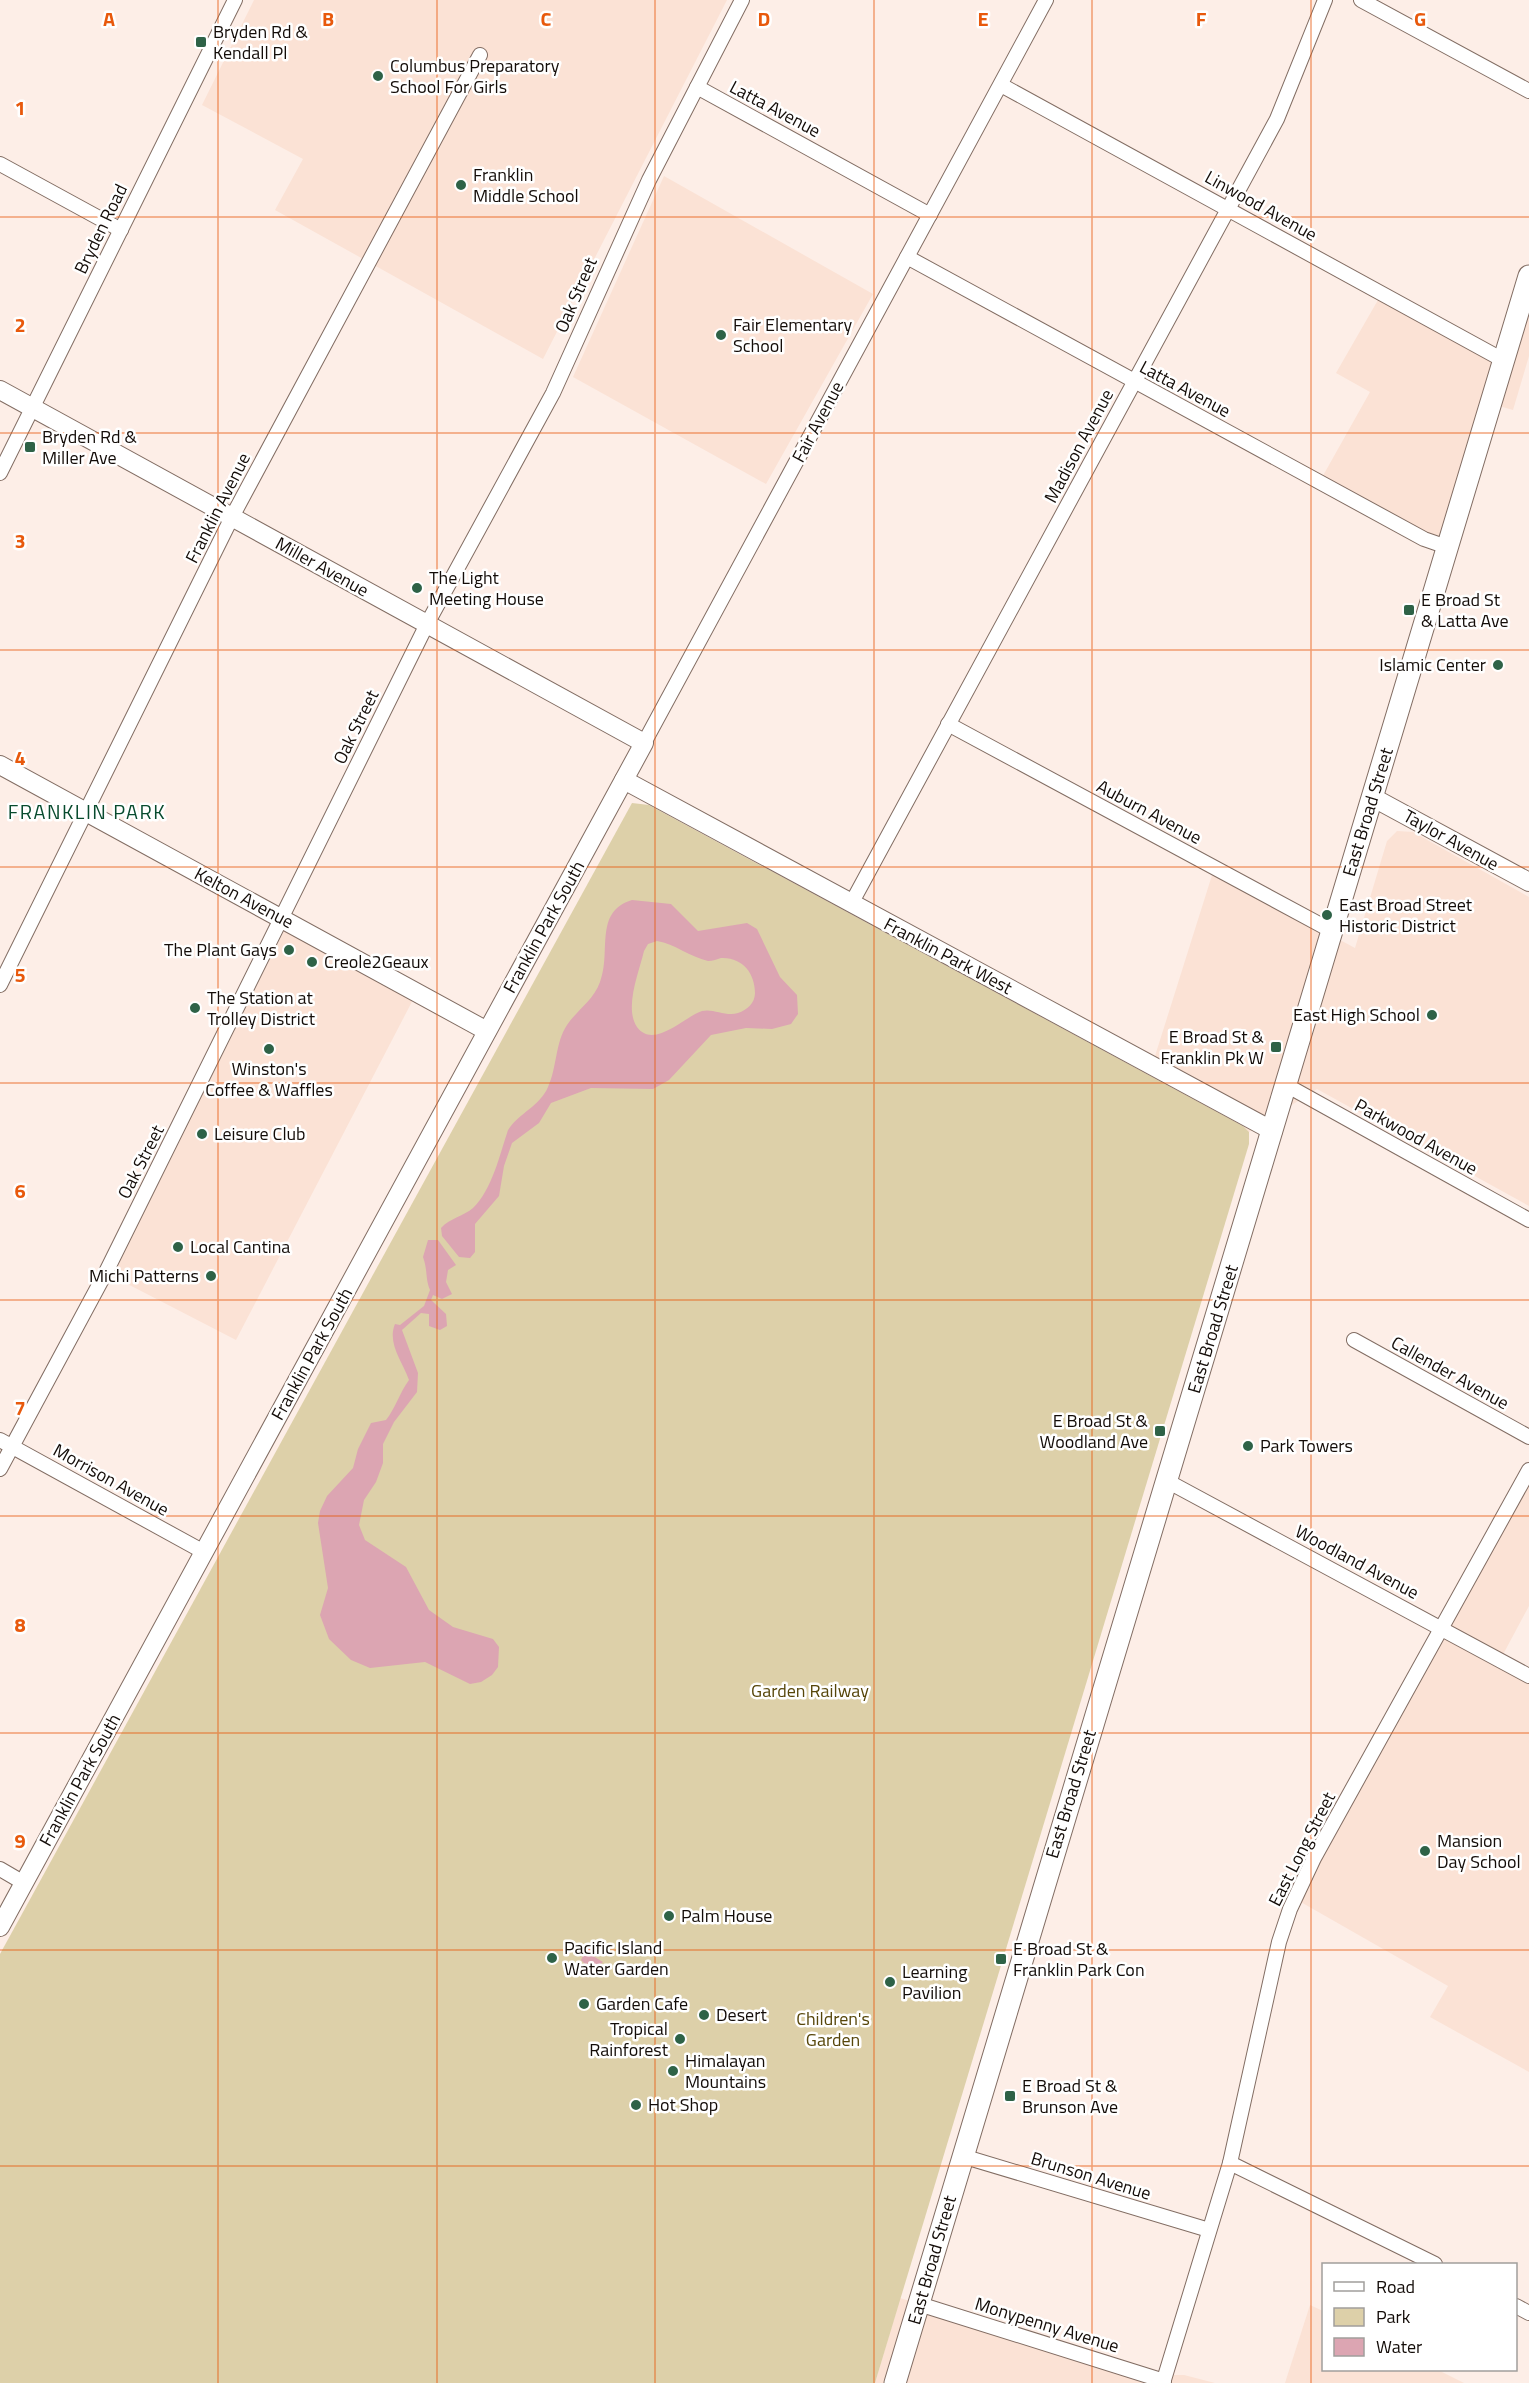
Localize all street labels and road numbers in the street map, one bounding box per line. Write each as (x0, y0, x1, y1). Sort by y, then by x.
street label: Latta Avenue (725, 73, 826, 144)
street label: Linwood Avenue (1200, 164, 1322, 248)
street label: Bryden Road (67, 179, 134, 278)
street label: Oak Street (548, 252, 604, 337)
street label: Latta Avenue (1135, 353, 1236, 424)
street label: Fair Avenue (785, 376, 850, 467)
street label: Madison Avenue (1037, 384, 1120, 507)
street label: Franklin Avenue (178, 448, 257, 568)
street label: Miller Avenue (271, 530, 374, 603)
street label: Oak Street (326, 684, 385, 769)
street label: East Broad Street (1335, 744, 1400, 879)
street label: Auburn Avenue (1092, 773, 1207, 851)
street label: Taylor Avenue (1398, 802, 1504, 877)
street label: Franklin Park South (496, 856, 591, 998)
street label: Kelton Avenue (190, 860, 299, 935)
street label: Franklin Park West (879, 910, 1018, 1001)
street label: Parkwood Avenue (1350, 1092, 1483, 1182)
street label: Oak Street (110, 1119, 171, 1203)
street label: East Broad Street (1180, 1261, 1245, 1396)
street label: Franklin Park South (264, 1283, 359, 1425)
street label: Callender Avenue (1386, 1329, 1514, 1416)
street label: Morrison Avenue (48, 1437, 174, 1523)
street label: Woodland Avenue (1291, 1518, 1424, 1606)
street label: Franklin Park South (32, 1709, 127, 1851)
street label: East Broad Street (1038, 1726, 1103, 1861)
street label: East Long Street (1261, 1786, 1342, 1911)
street label: Brunson Avenue (1028, 2144, 1155, 2207)
street label: East Broad Street (900, 2191, 963, 2328)
street label: Monypenny Avenue (972, 2290, 1123, 2359)

